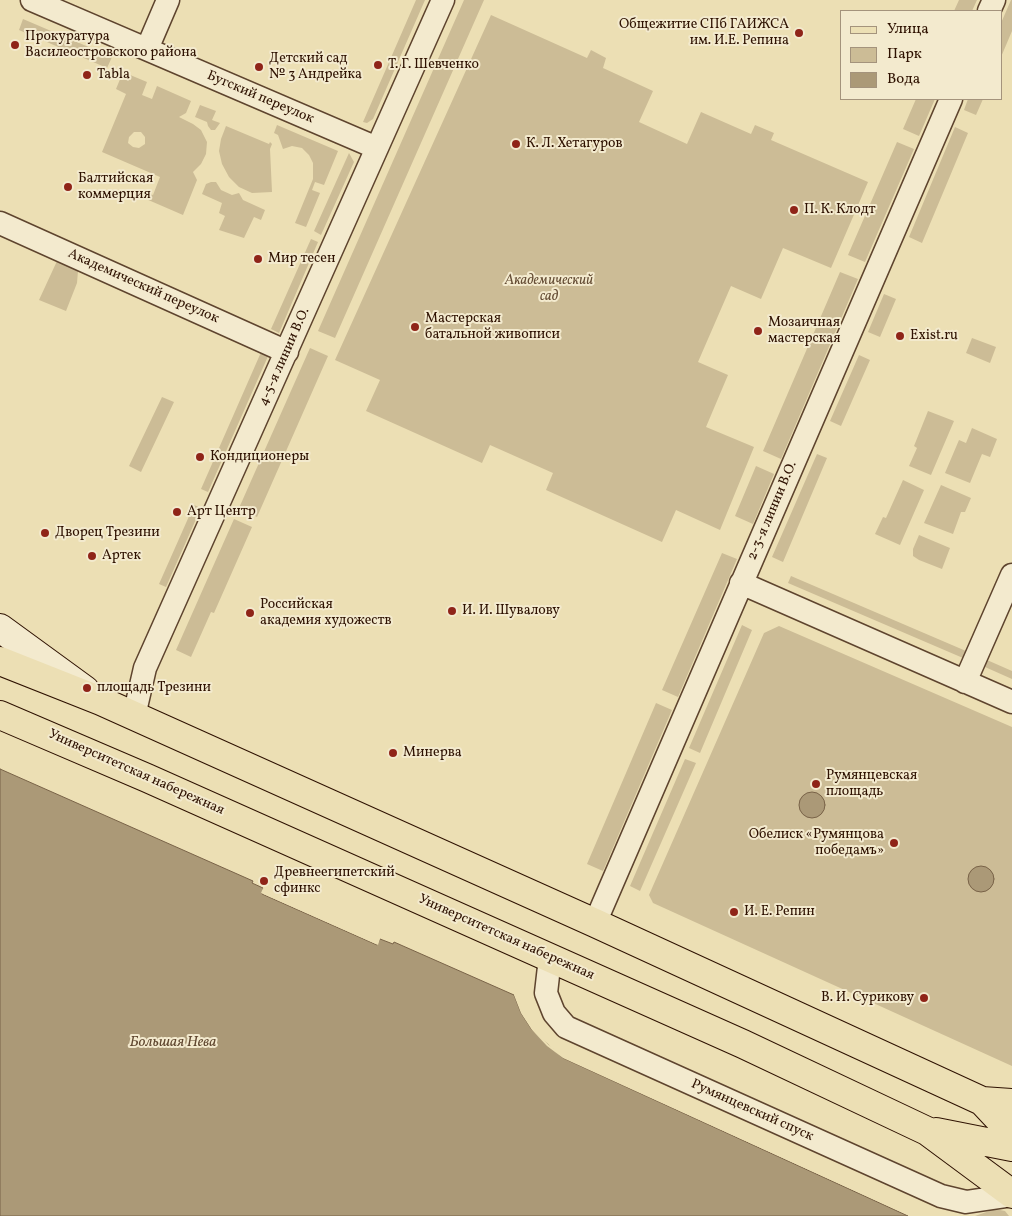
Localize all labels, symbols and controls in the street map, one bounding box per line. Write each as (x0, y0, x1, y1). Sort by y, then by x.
legend (840, 10, 1002, 100)
place label: Общежитие СПб ГАИЖСА им. И.Е. Репина (619, 17, 789, 49)
text: Улица (887, 19, 929, 40)
marker: Общежитие СПб ГАИЖСА им. И.Е. Репина (793, 27, 805, 39)
place label: Прокуратура Василеостровского района (25, 29, 197, 62)
marker: Прокуратура Василеостровского района (9, 39, 21, 51)
text: Парк (887, 44, 922, 65)
place label: Детский сад № 3 Андрейка (269, 51, 362, 84)
place label: Т. Г. Шевченко (388, 57, 479, 73)
marker: Т. Г. Шевченко (372, 59, 384, 71)
marker: Детский сад № 3 Андрейка (253, 61, 265, 73)
place label: Tabla (97, 67, 130, 83)
street label: Бугский переулок (204, 68, 316, 128)
marker: Tabla (81, 69, 93, 81)
text: Вода (887, 69, 920, 90)
place label: К. Л. Хетагуров (526, 136, 623, 152)
marker: К. Л. Хетагуров (510, 138, 522, 150)
place label: Балтийская коммерция (78, 171, 153, 203)
marker: Балтийская коммерция (62, 181, 74, 193)
place label: П. К. Клодт (804, 202, 876, 218)
marker: П. К. Клодт (788, 204, 800, 216)
street label: Академический переулок (65, 246, 221, 328)
place label: Мир тесен (268, 251, 336, 267)
marker: Мир тесен (252, 253, 264, 265)
park label: Академический сад (505, 273, 593, 306)
street label: 4-5-я линии В.О. (256, 305, 314, 409)
place label: Мастерская батальной живописи (425, 311, 560, 344)
place label: Мозаичная мастерская (768, 315, 841, 348)
marker: Мастерская батальной живописи (409, 321, 421, 333)
marker: Мозаичная мастерская (752, 325, 764, 337)
place label: Exist.ru (910, 328, 958, 344)
marker: Exist.ru (894, 330, 906, 342)
place label: Кондиционеры (210, 449, 309, 465)
marker: Кондиционеры (194, 451, 206, 463)
street label: 2-3-я линии В.О. (745, 459, 801, 563)
place label: Арт Центр (187, 504, 256, 520)
marker: Арт Центр (171, 506, 183, 518)
place label: Дворец Трезини (55, 525, 160, 541)
marker: Дворец Трезини (39, 527, 51, 539)
place label: Артек (102, 548, 141, 564)
marker: Артек (86, 550, 98, 562)
place label: Российская академия художеств (260, 597, 392, 630)
place label: И. И. Шувалову (462, 603, 560, 619)
marker: И. И. Шувалову (446, 605, 458, 617)
marker: Российская академия художеств (244, 607, 256, 619)
place label: площадь Трезини (97, 680, 211, 696)
marker: площадь Трезини (81, 682, 93, 694)
street label: Университетская набережная (45, 726, 227, 820)
place label: Минерва (403, 745, 462, 761)
marker: Минерва (387, 747, 399, 759)
place label: Румянцевская площадь (826, 768, 917, 800)
marker: Румянцевская площадь (810, 778, 822, 790)
place label: Обелиск «Румянцова победамъ» (749, 827, 884, 860)
marker: Обелиск «Румянцова победамъ» (888, 837, 900, 849)
place label: Древнеегипетский сфинкс (274, 865, 395, 898)
marker: Древнеегипетский сфинкс (258, 875, 270, 887)
street label: Университетская набережная (415, 891, 597, 985)
place label: И. Е. Репин (744, 904, 815, 920)
marker: И. Е. Репин (728, 906, 740, 918)
place label: В. И. Сурикову (821, 990, 914, 1006)
marker: В. И. Сурикову (918, 992, 930, 1004)
water label: Большая Нева (130, 1034, 216, 1052)
street label: Румянцевский спуск (688, 1076, 816, 1146)

